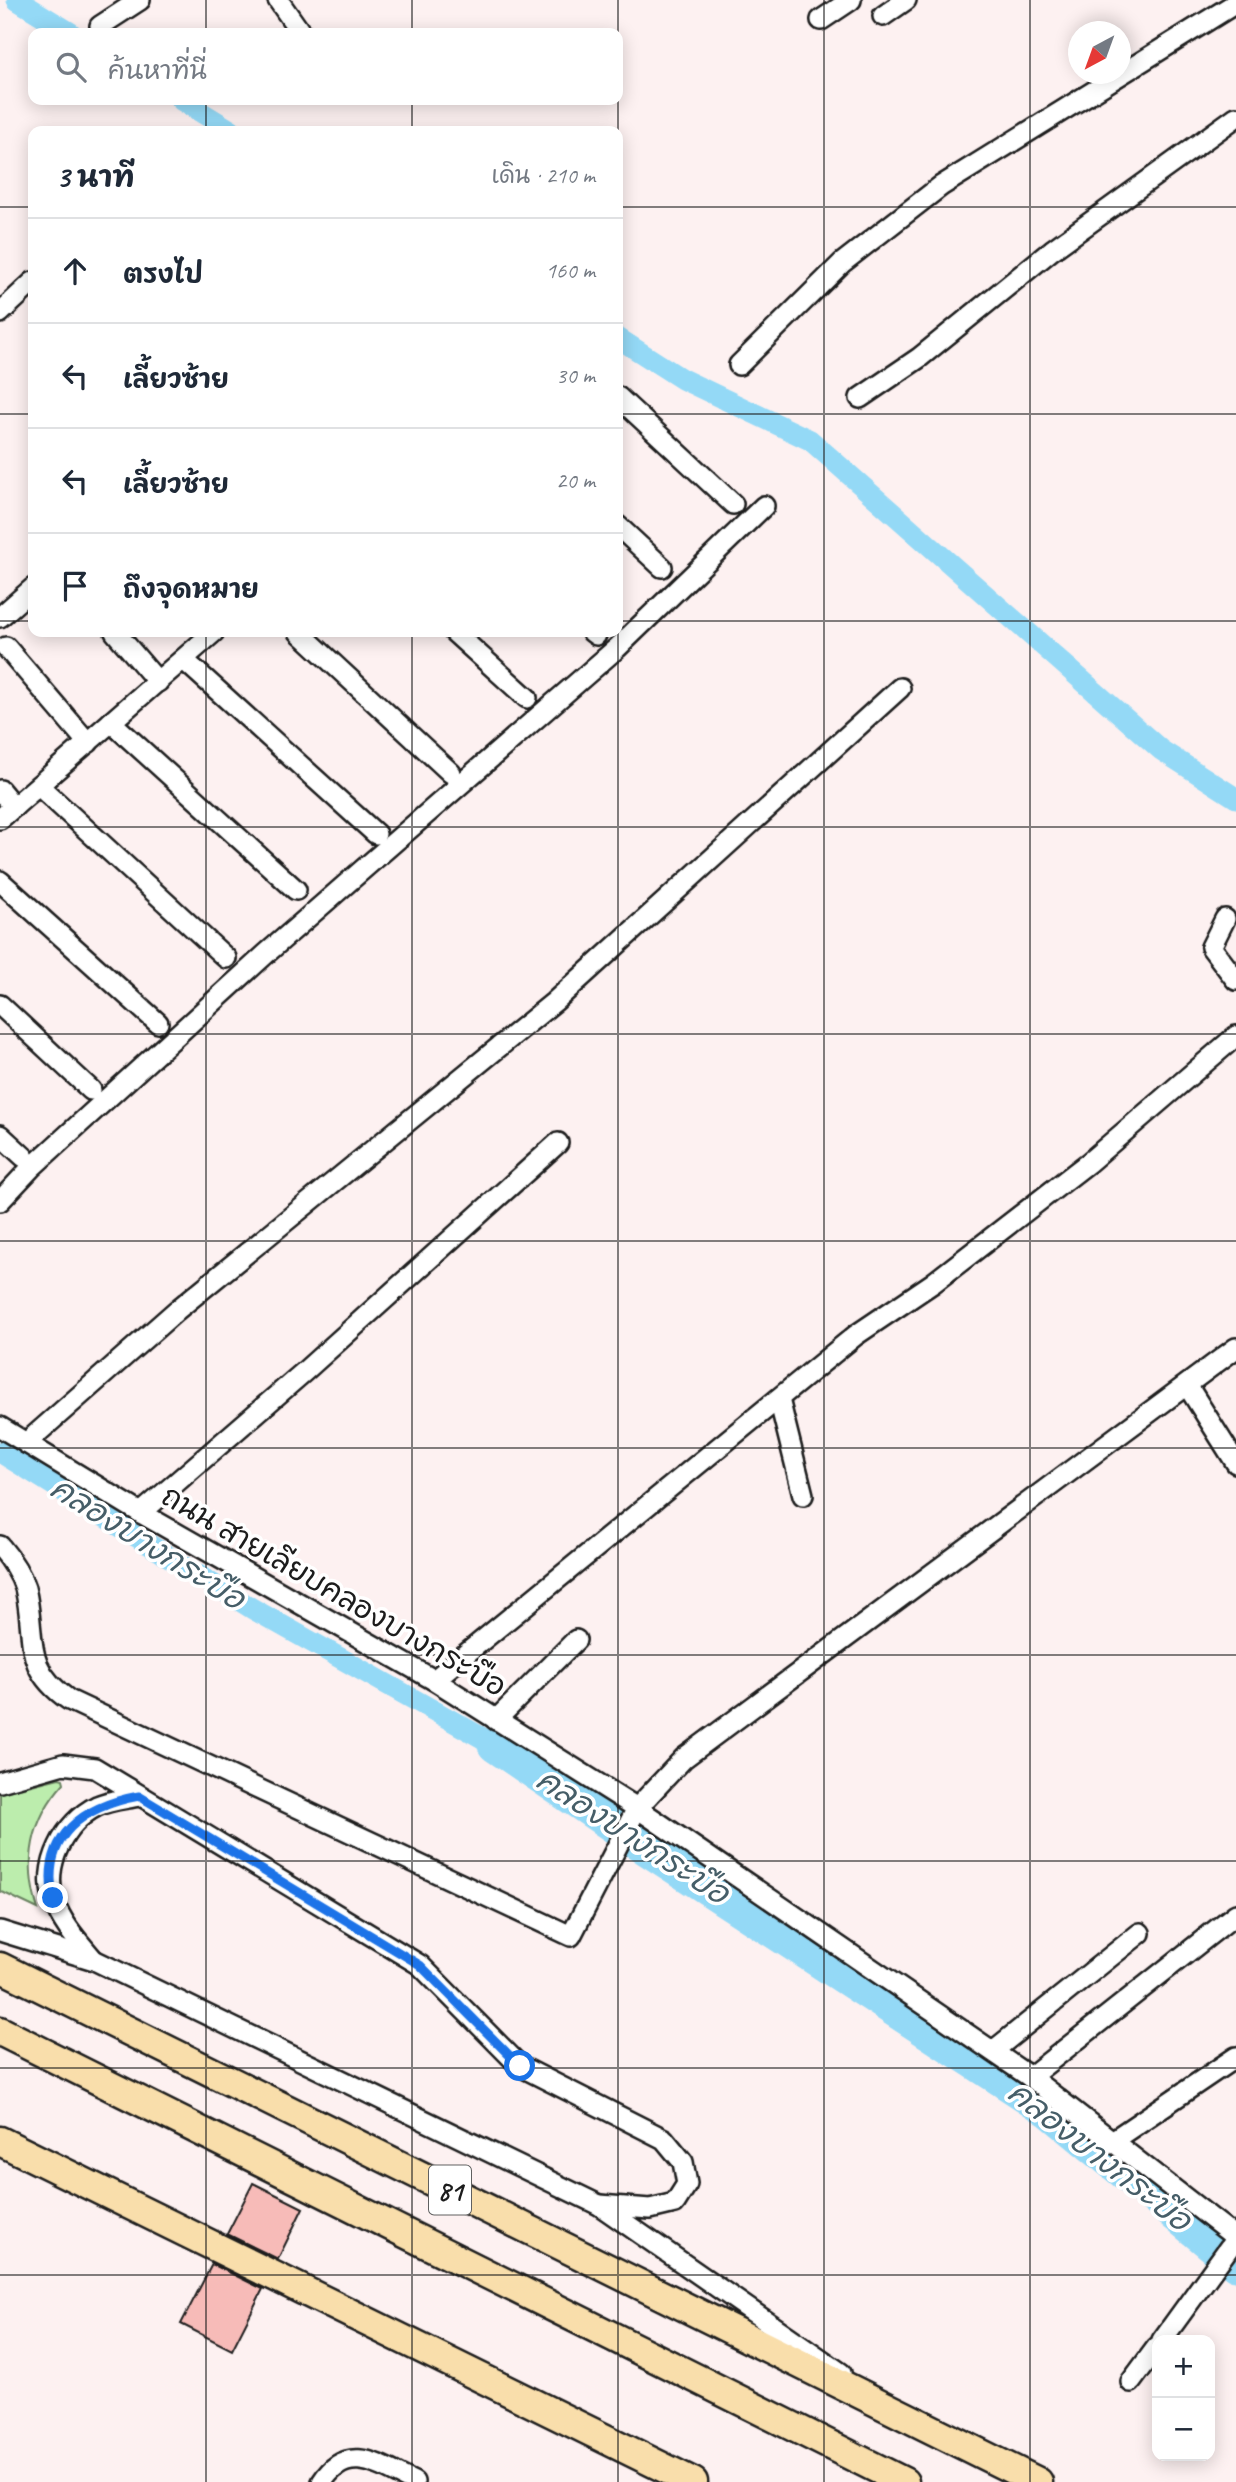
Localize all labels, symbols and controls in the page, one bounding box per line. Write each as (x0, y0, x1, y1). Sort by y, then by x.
north arrow (1068, 21, 1131, 84)
search box (28, 28, 623, 105)
icon: search (52, 48, 90, 86)
text: ค้นหาที่นี่ (108, 54, 207, 87)
text: 3 นาที (56, 158, 135, 196)
text: เดิน · 210 m (492, 161, 595, 190)
icon: ahead (56, 252, 94, 290)
text: 160 m (546, 256, 595, 285)
text: ตรงไป (123, 258, 203, 291)
icon: left (56, 357, 94, 395)
text: 30 m (556, 361, 595, 390)
text: เลี้ยวซ้าย (123, 363, 229, 396)
icon: left (56, 462, 94, 500)
text: 20 m (556, 466, 595, 495)
text: เลี้ยวซ้าย (123, 468, 229, 501)
icon: arrive (56, 567, 94, 605)
text: ถึงจุดหมาย (123, 573, 259, 606)
water label: คลองบางกระบือ (43, 1467, 254, 1621)
street label: ถนน สายเลียบคลองบางกระบือ (155, 1477, 513, 1705)
water label: คลองบางกระบือ (529, 1759, 739, 1915)
route end (37, 1882, 68, 1913)
route start (504, 2050, 535, 2081)
water label: คลองบางกระบือ (1000, 2072, 1201, 2242)
road number: 81 (429, 2166, 471, 2214)
map controls (1152, 2335, 1215, 2461)
button: + (1152, 2335, 1215, 2398)
button: − (1152, 2398, 1215, 2461)

